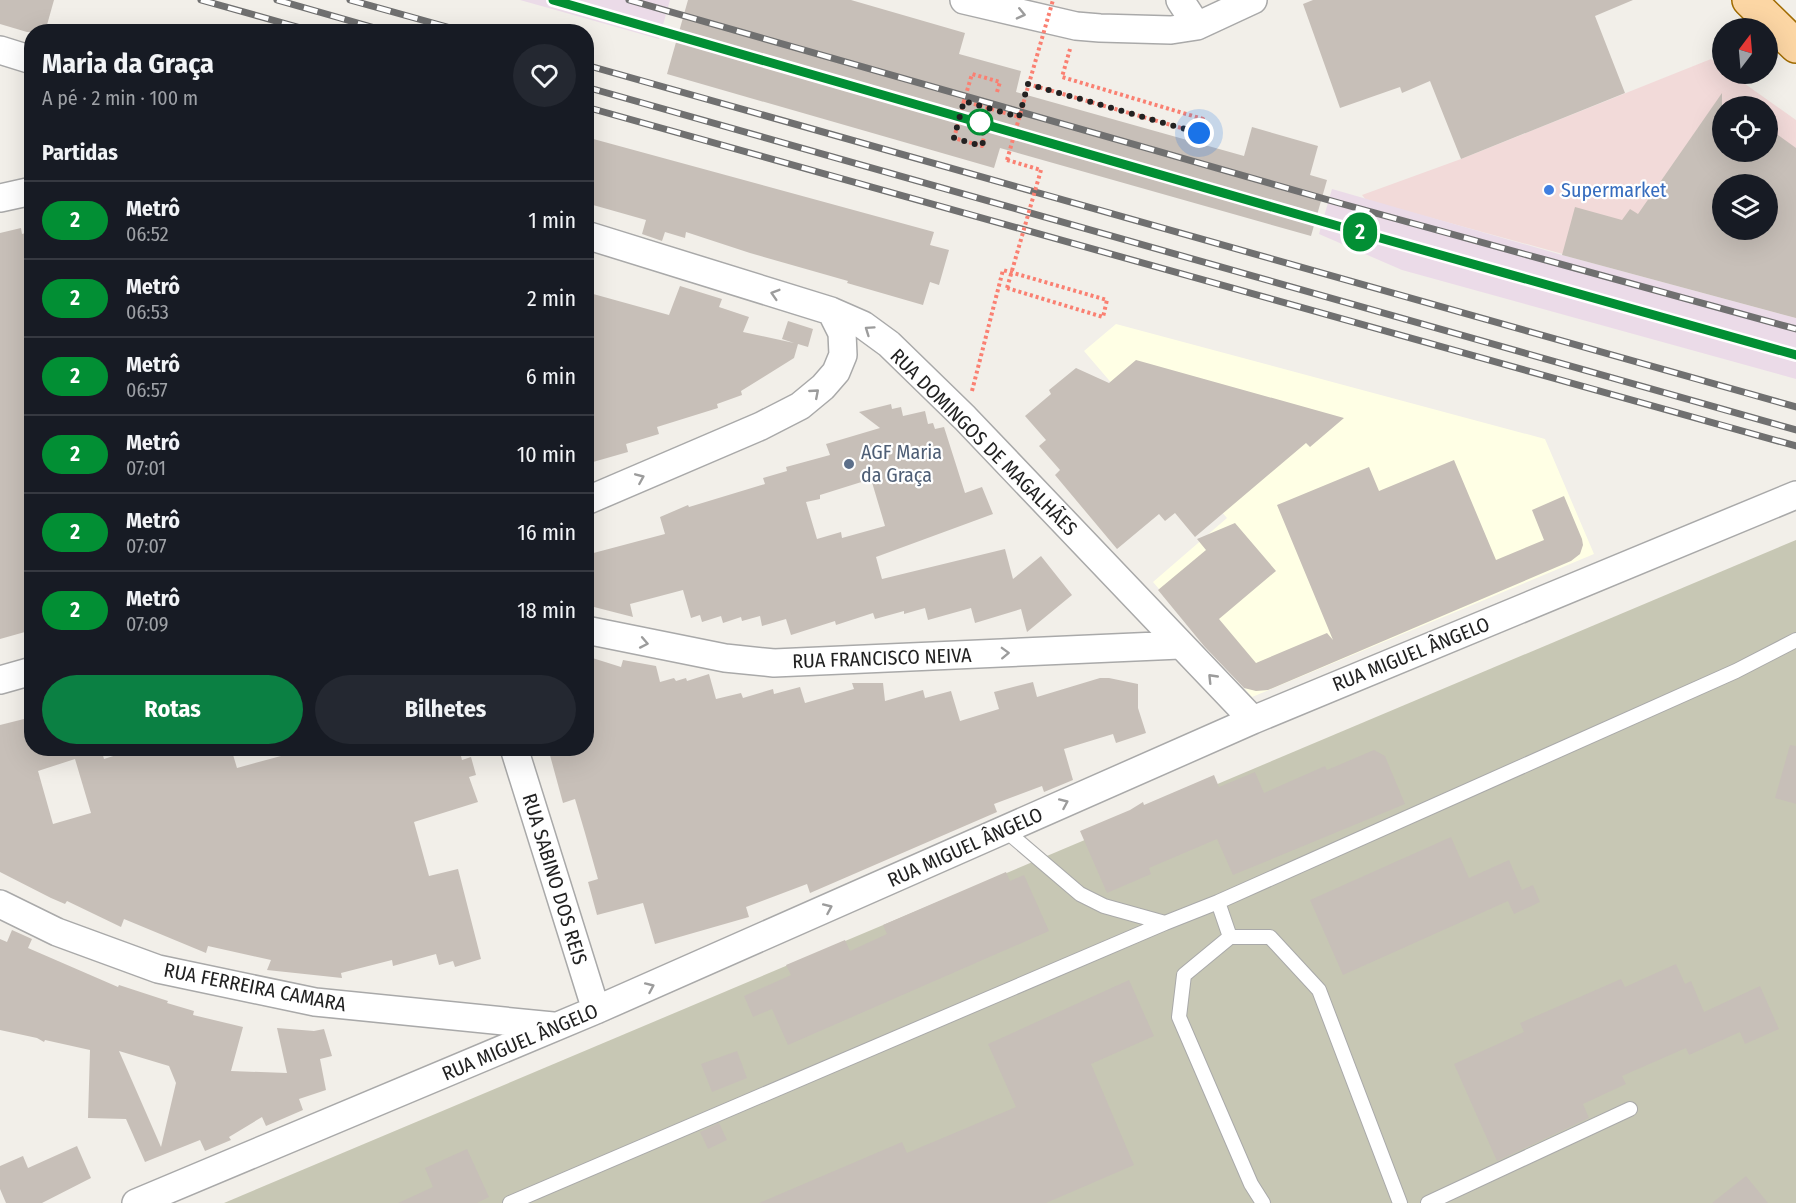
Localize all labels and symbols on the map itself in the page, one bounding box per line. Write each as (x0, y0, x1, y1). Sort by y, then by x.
one-way arrow (1016, 7, 1026, 20)
north arrow (1712, 18, 1778, 84)
unlabelled marker (967, 109, 993, 135)
your location (1184, 118, 1214, 148)
place label: Supermarket (1561, 178, 1667, 202)
marker: Supermarket (1542, 183, 1556, 197)
line badge: 2 (1340, 212, 1380, 252)
one-way arrow (770, 289, 781, 301)
one-way arrow (864, 326, 875, 337)
street label: RUA DOMINGOS DE MAGALHÃES (885, 343, 1083, 541)
one-way arrow (808, 390, 819, 401)
place label: AGF Maria da Graça (861, 440, 942, 487)
marker: AGF Maria da Graça (842, 457, 856, 471)
one-way arrow (634, 473, 645, 485)
street label: RUA MIGUEL ÂNGELO (1329, 612, 1493, 696)
one-way arrow (638, 636, 648, 649)
street label: RUA FRANCISCO NEIVA (792, 643, 973, 673)
one-way arrow (1000, 646, 1009, 659)
one-way arrow (1208, 674, 1219, 684)
street label: RUA SABINO DOS REIS (518, 791, 592, 968)
one-way arrow (1058, 799, 1069, 811)
street label: RUA MIGUEL ÂNGELO (884, 802, 1046, 892)
one-way arrow (822, 903, 833, 915)
street label: RUA FERREIRA CAMARA (162, 958, 349, 1017)
one-way arrow (644, 982, 655, 994)
street label: RUA MIGUEL ÂNGELO (438, 998, 602, 1086)

